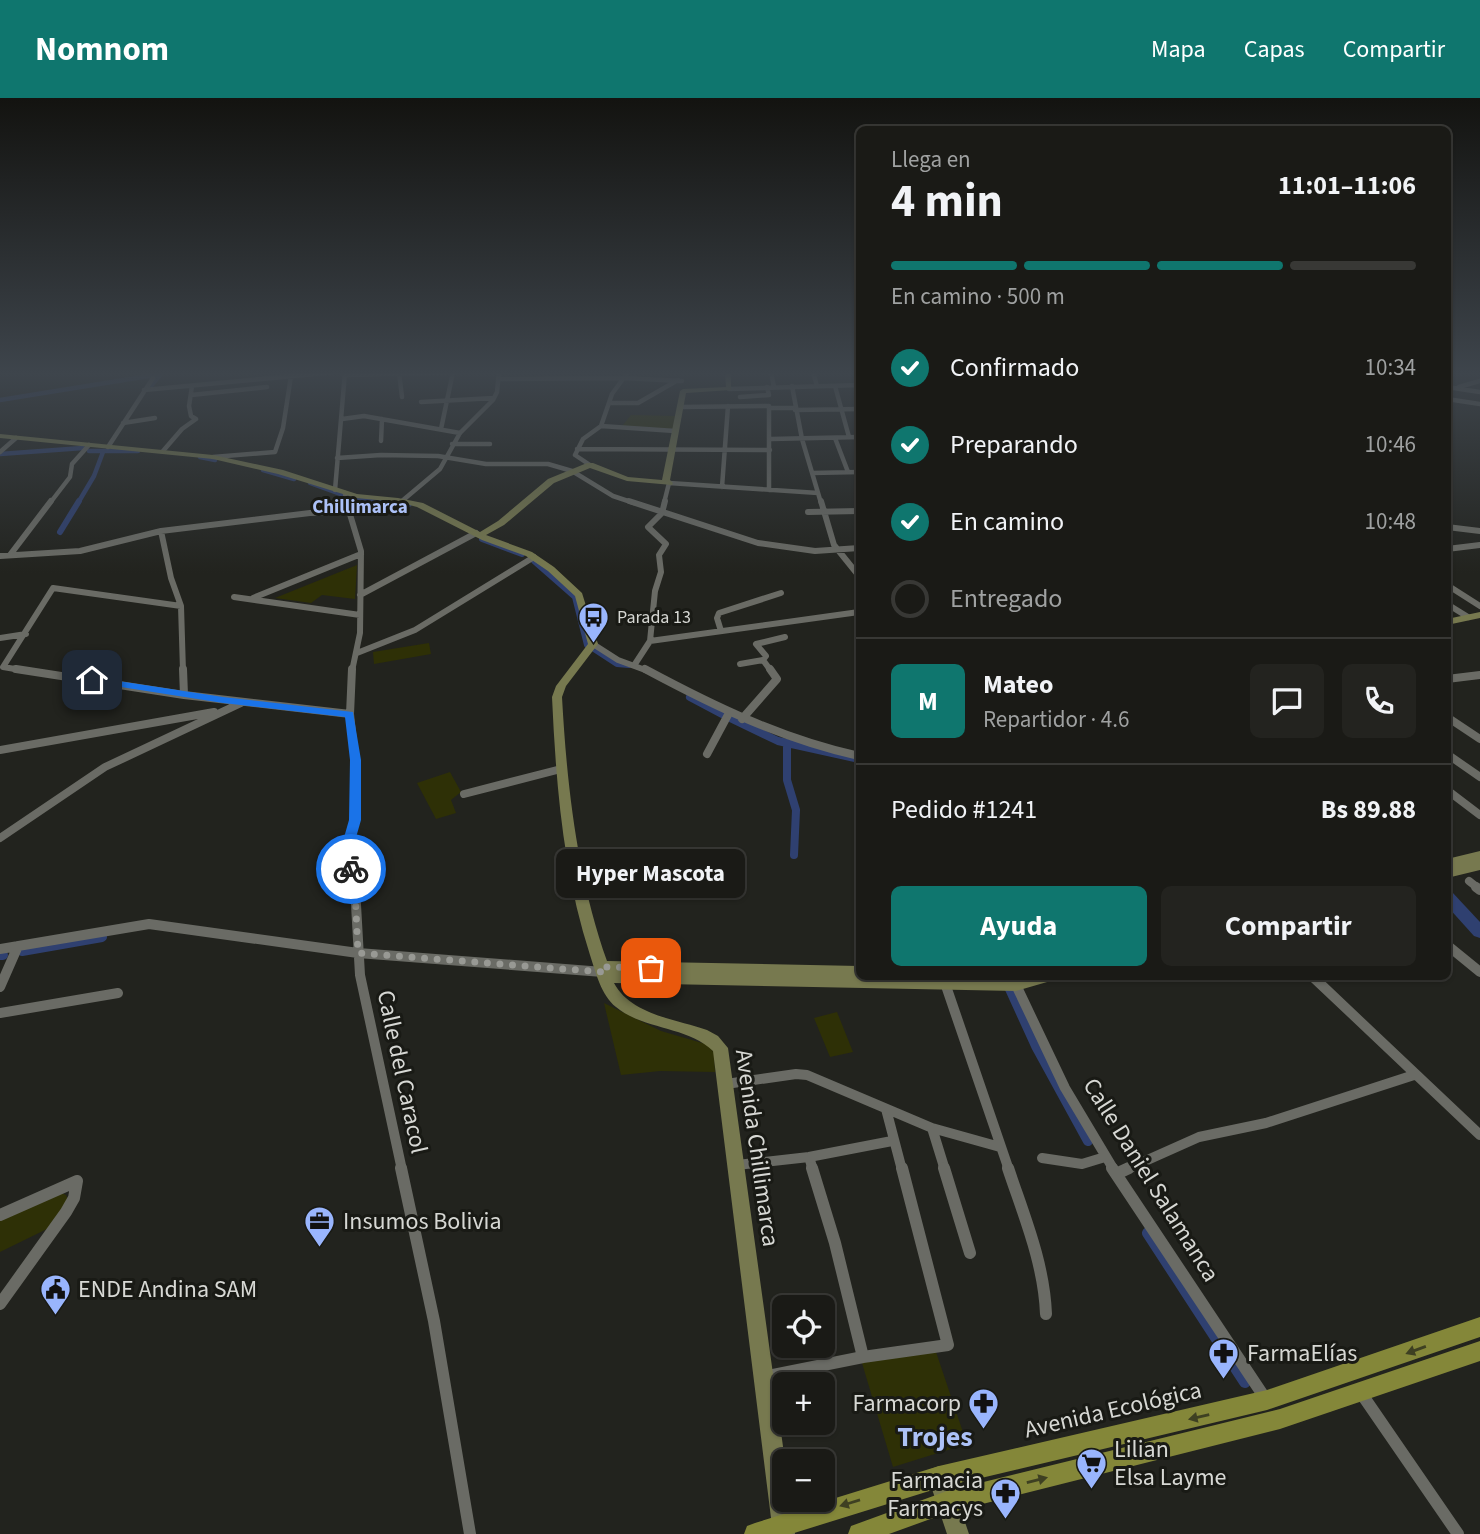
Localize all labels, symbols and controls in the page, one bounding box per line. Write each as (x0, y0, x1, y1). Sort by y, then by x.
text: Nomnom (35, 26, 169, 73)
text: Mapa (1151, 32, 1206, 67)
text: Capas (1244, 32, 1305, 67)
text: Compartir (1343, 32, 1445, 67)
text: Llega en (891, 143, 971, 176)
text: 11:01–11:06 (1278, 167, 1416, 204)
text: 4 min (891, 169, 1003, 234)
text: En camino · 500 m (891, 280, 1065, 313)
icon: check (891, 349, 929, 387)
text: Confirmado (950, 349, 1079, 386)
text: 10:34 (1365, 351, 1416, 384)
icon: check (891, 426, 929, 464)
text: Preparando (950, 426, 1078, 463)
text: 10:46 (1365, 428, 1416, 461)
district label: Chillimarca (312, 494, 408, 521)
icon: check (891, 503, 929, 541)
text: En camino (950, 503, 1064, 540)
text: 10:48 (1365, 505, 1416, 538)
text: Entregado (950, 580, 1062, 617)
bus stop icon: Parada 13 (577, 600, 611, 644)
place label: Parada 13 (617, 605, 691, 630)
pin (62, 650, 122, 710)
icon: home (73, 661, 111, 699)
button: chat (1250, 664, 1324, 738)
button: phone (1342, 664, 1416, 738)
text: Mateo (983, 666, 1053, 703)
text: M (918, 683, 938, 720)
text: Repartidor · 4.6 (983, 703, 1129, 736)
text: Pedido #1241 (891, 791, 1037, 828)
text: Bs 89.88 (1321, 791, 1416, 828)
courier (316, 834, 386, 904)
callout: Hyper Mascota (556, 849, 746, 898)
icon: bike (332, 850, 370, 888)
text: Hyper Mascota (576, 857, 725, 890)
button: Ayuda (891, 886, 1147, 966)
button: Compartir (1161, 886, 1416, 966)
pin (621, 938, 681, 998)
icon: bag (632, 949, 670, 987)
street label: Calle del Caracol (368, 987, 436, 1157)
street label: Avenida Chillimarca (726, 1047, 788, 1249)
street label: Calle Daniel Salamanca (1074, 1071, 1228, 1289)
office icon: Insumos Bolivia (303, 1204, 337, 1248)
place label: Insumos Bolivia (343, 1204, 502, 1239)
public building icon: ENDE Andina SAM (38, 1272, 72, 1316)
place label: ENDE Andina SAM (78, 1272, 257, 1307)
map controls (772, 1295, 835, 1512)
button: locate (772, 1295, 835, 1358)
pharmacy icon: FarmaElías (1207, 1336, 1241, 1380)
place label: FarmaElías (1247, 1336, 1357, 1371)
one-way arrow (1405, 1345, 1426, 1356)
button: + (772, 1372, 835, 1435)
street label: Avenida Ecológica (1021, 1373, 1205, 1447)
place label: Farmacorp (852, 1386, 961, 1421)
pharmacy icon: Farmacorp (967, 1386, 1001, 1430)
one-way arrow (1188, 1412, 1210, 1423)
district label: Trojes (897, 1417, 973, 1457)
place label: Lilian Elsa Layme (1114, 1432, 1227, 1495)
supermarket icon: Lilian Elsa Layme (1074, 1446, 1108, 1490)
button: − (772, 1449, 835, 1512)
place label: Farmacia Farmacys (887, 1463, 983, 1526)
one-way arrow (1026, 1474, 1048, 1485)
pharmacy icon: Farmacia Farmacys (989, 1477, 1023, 1521)
one-way arrow (839, 1499, 860, 1509)

